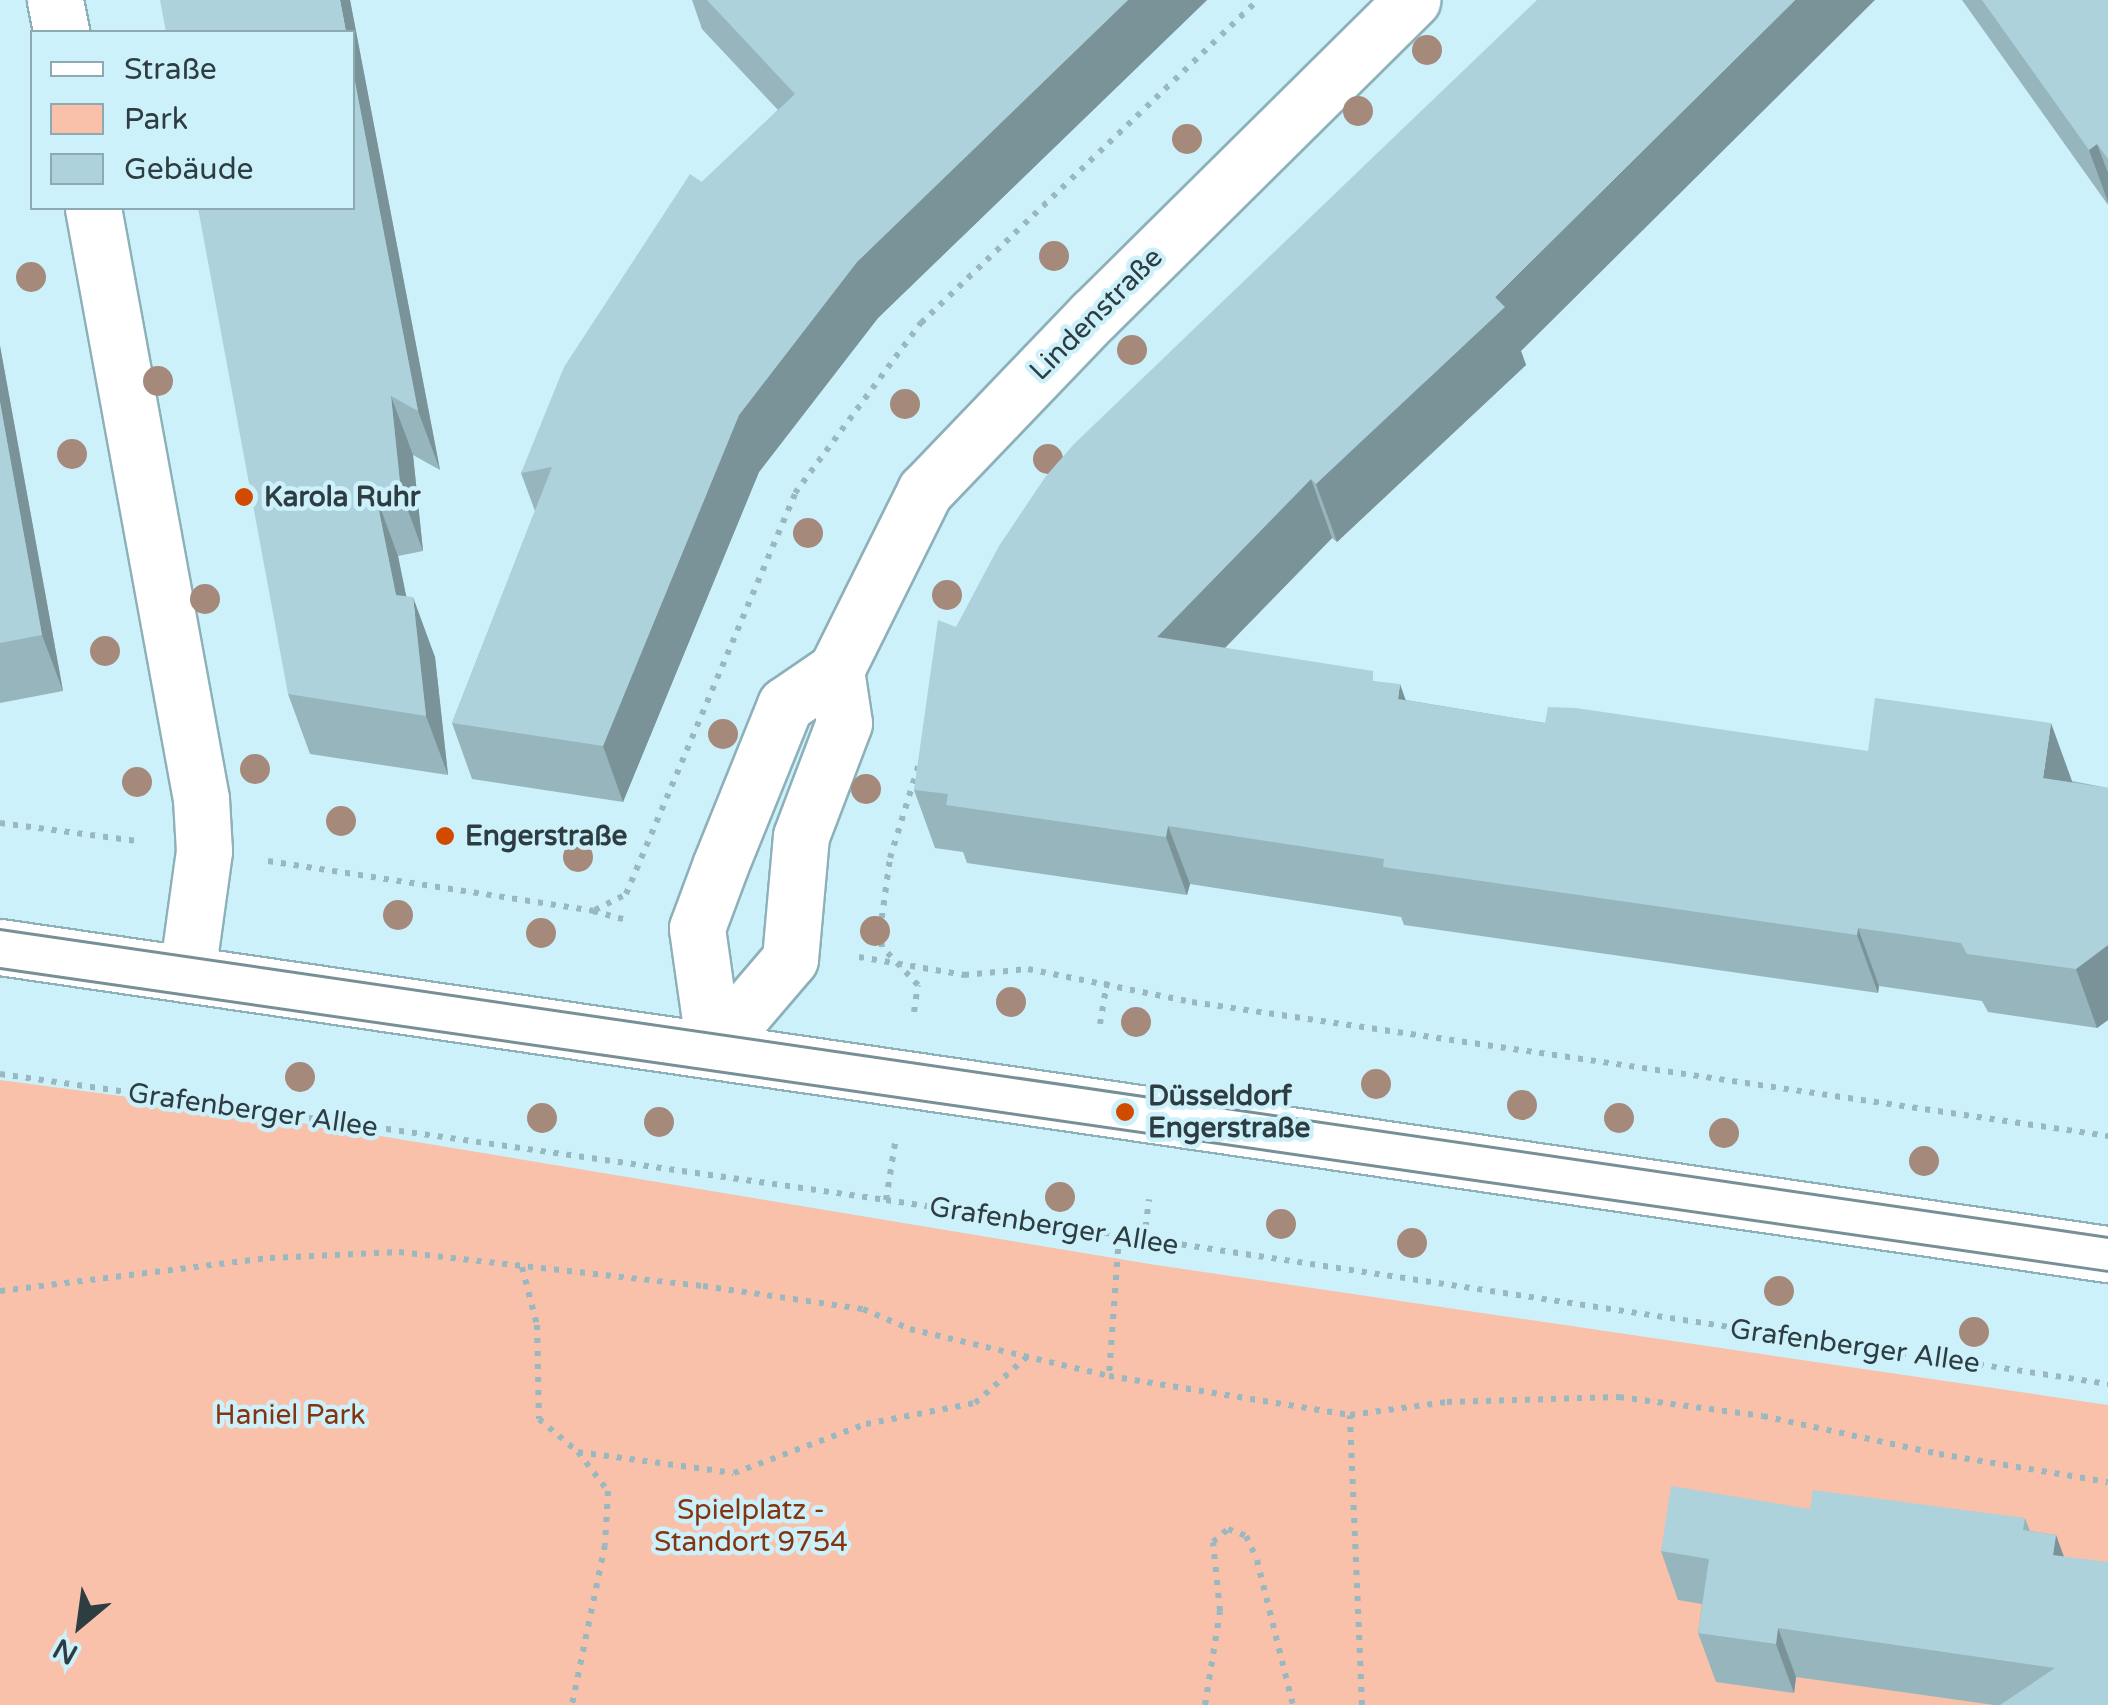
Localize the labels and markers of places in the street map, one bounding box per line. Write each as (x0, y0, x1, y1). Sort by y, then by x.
place label: Karola Ruhr (264, 480, 421, 514)
marker: Karola Ruhr (233, 486, 255, 508)
place label: Engerstraße (465, 819, 627, 853)
marker: Engerstraße (434, 825, 456, 847)
place label: Düsseldorf Engerstraße (1148, 1079, 1310, 1145)
marker: Düsseldorf Engerstraße (1112, 1099, 1138, 1125)

